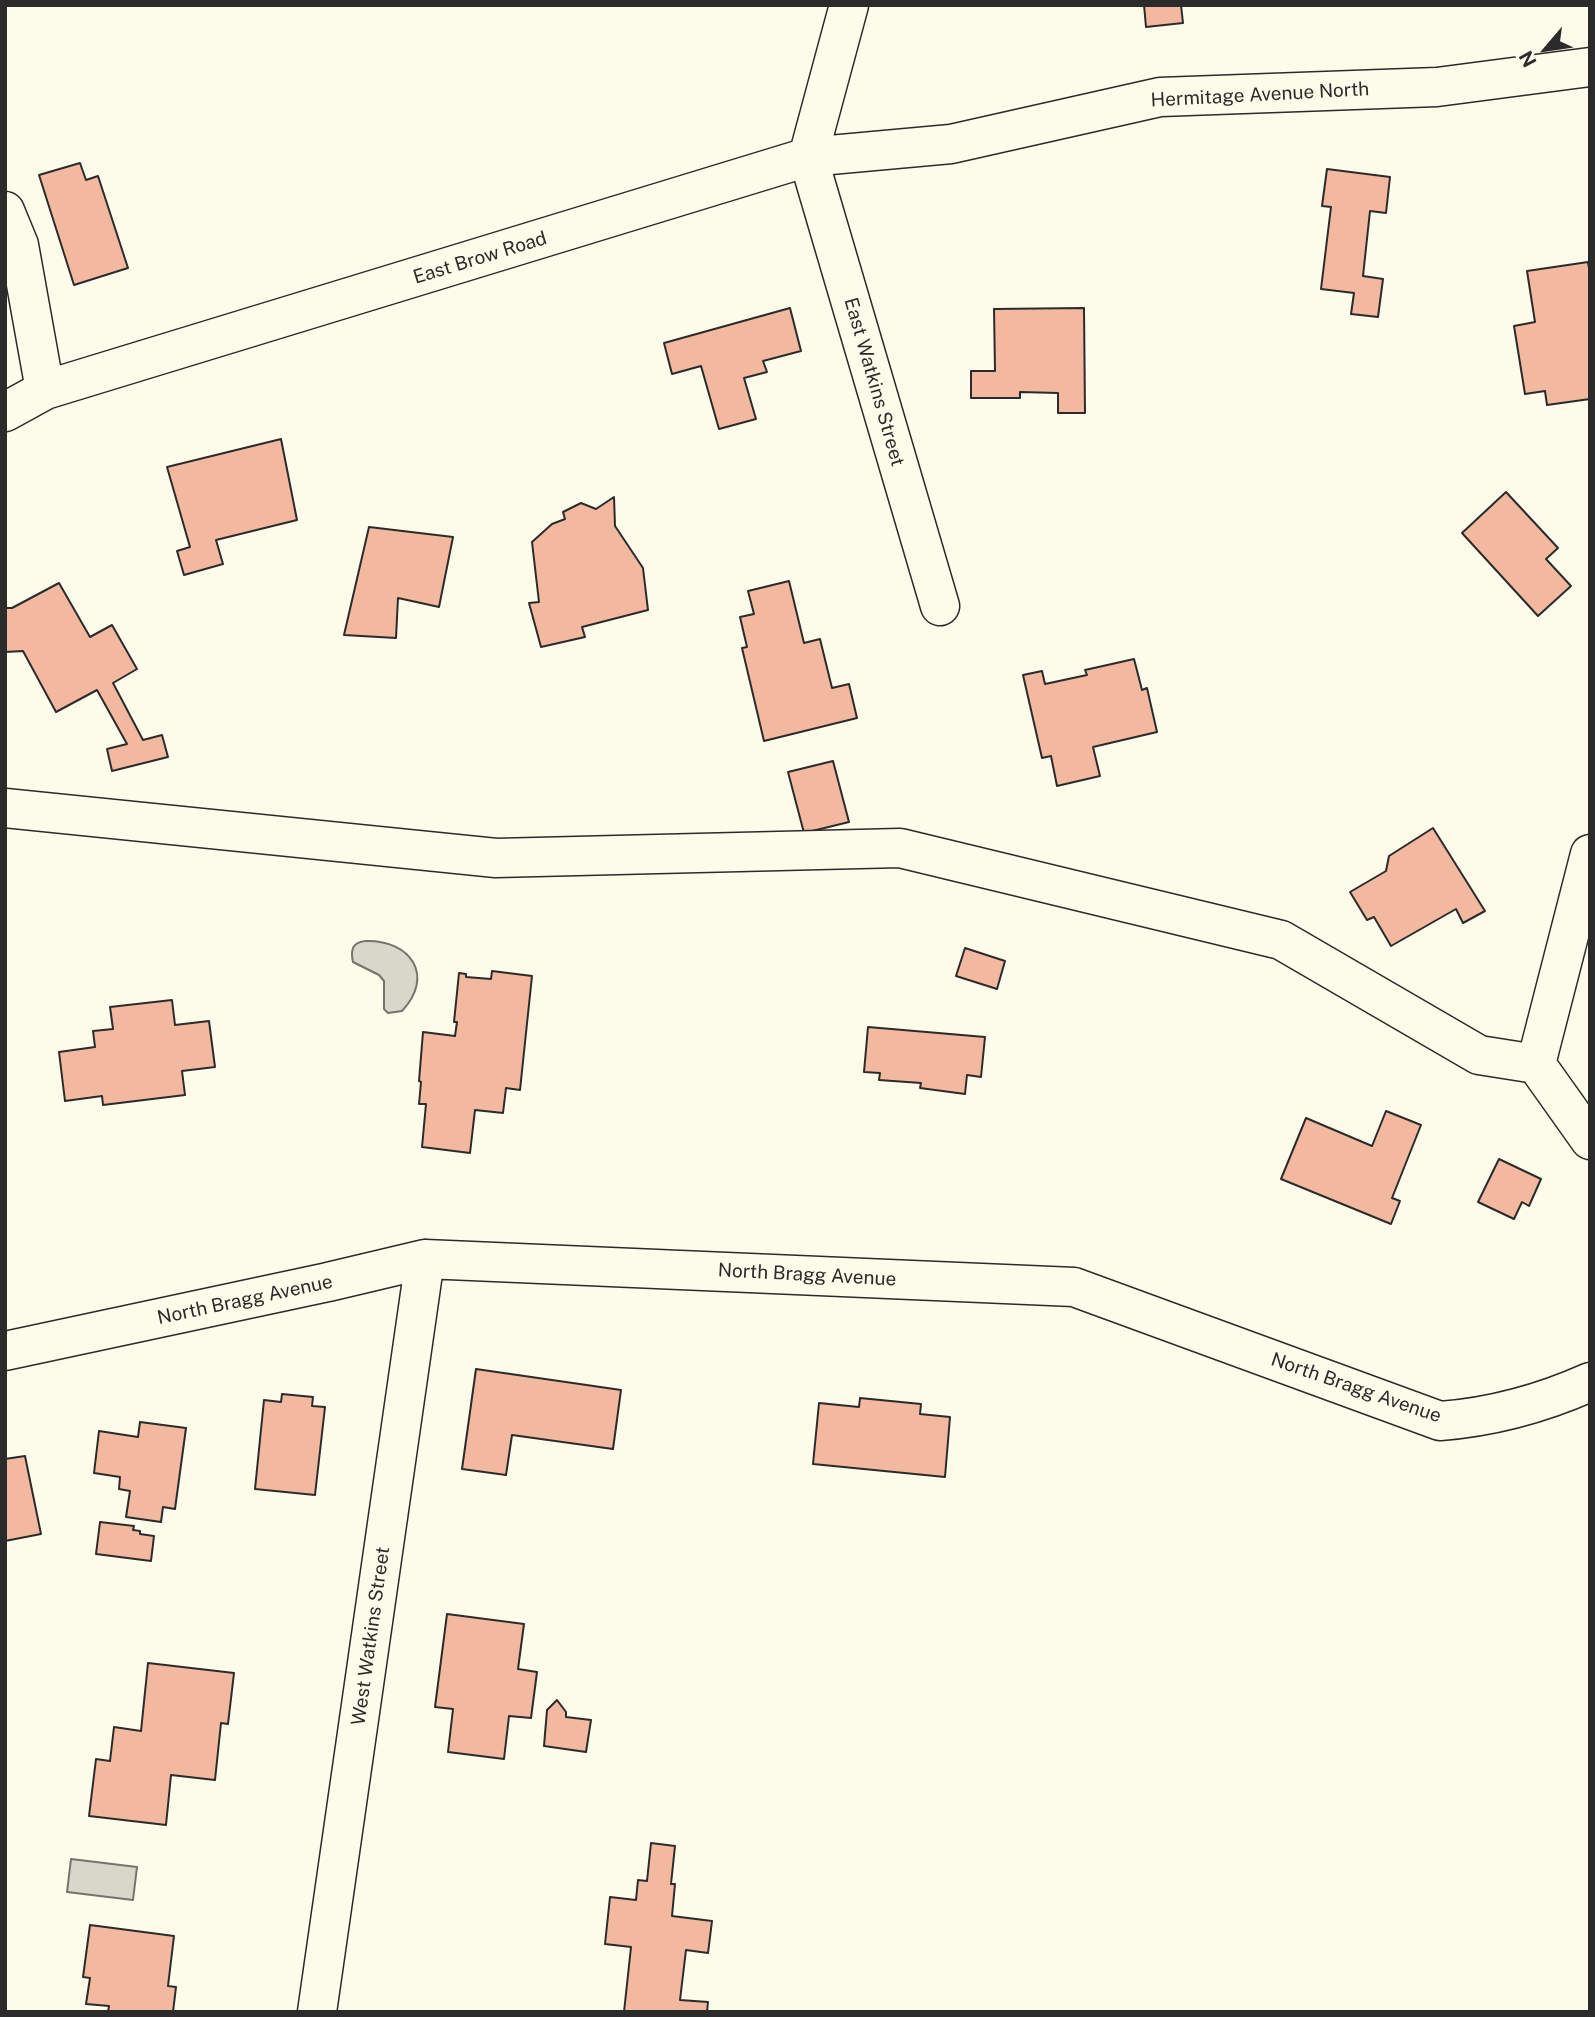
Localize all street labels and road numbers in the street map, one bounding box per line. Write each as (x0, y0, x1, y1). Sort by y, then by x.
street label: Hermitage Avenue North (1150, 78, 1370, 112)
street label: East Brow Road (410, 227, 550, 289)
street label: East Watkins Street (839, 295, 909, 469)
street label: North Bragg Avenue (717, 1259, 897, 1291)
street label: North Bragg Avenue (155, 1270, 335, 1330)
street label: North Bragg Avenue (1268, 1348, 1444, 1428)
street label: West Watkins Street (347, 1545, 395, 1727)

